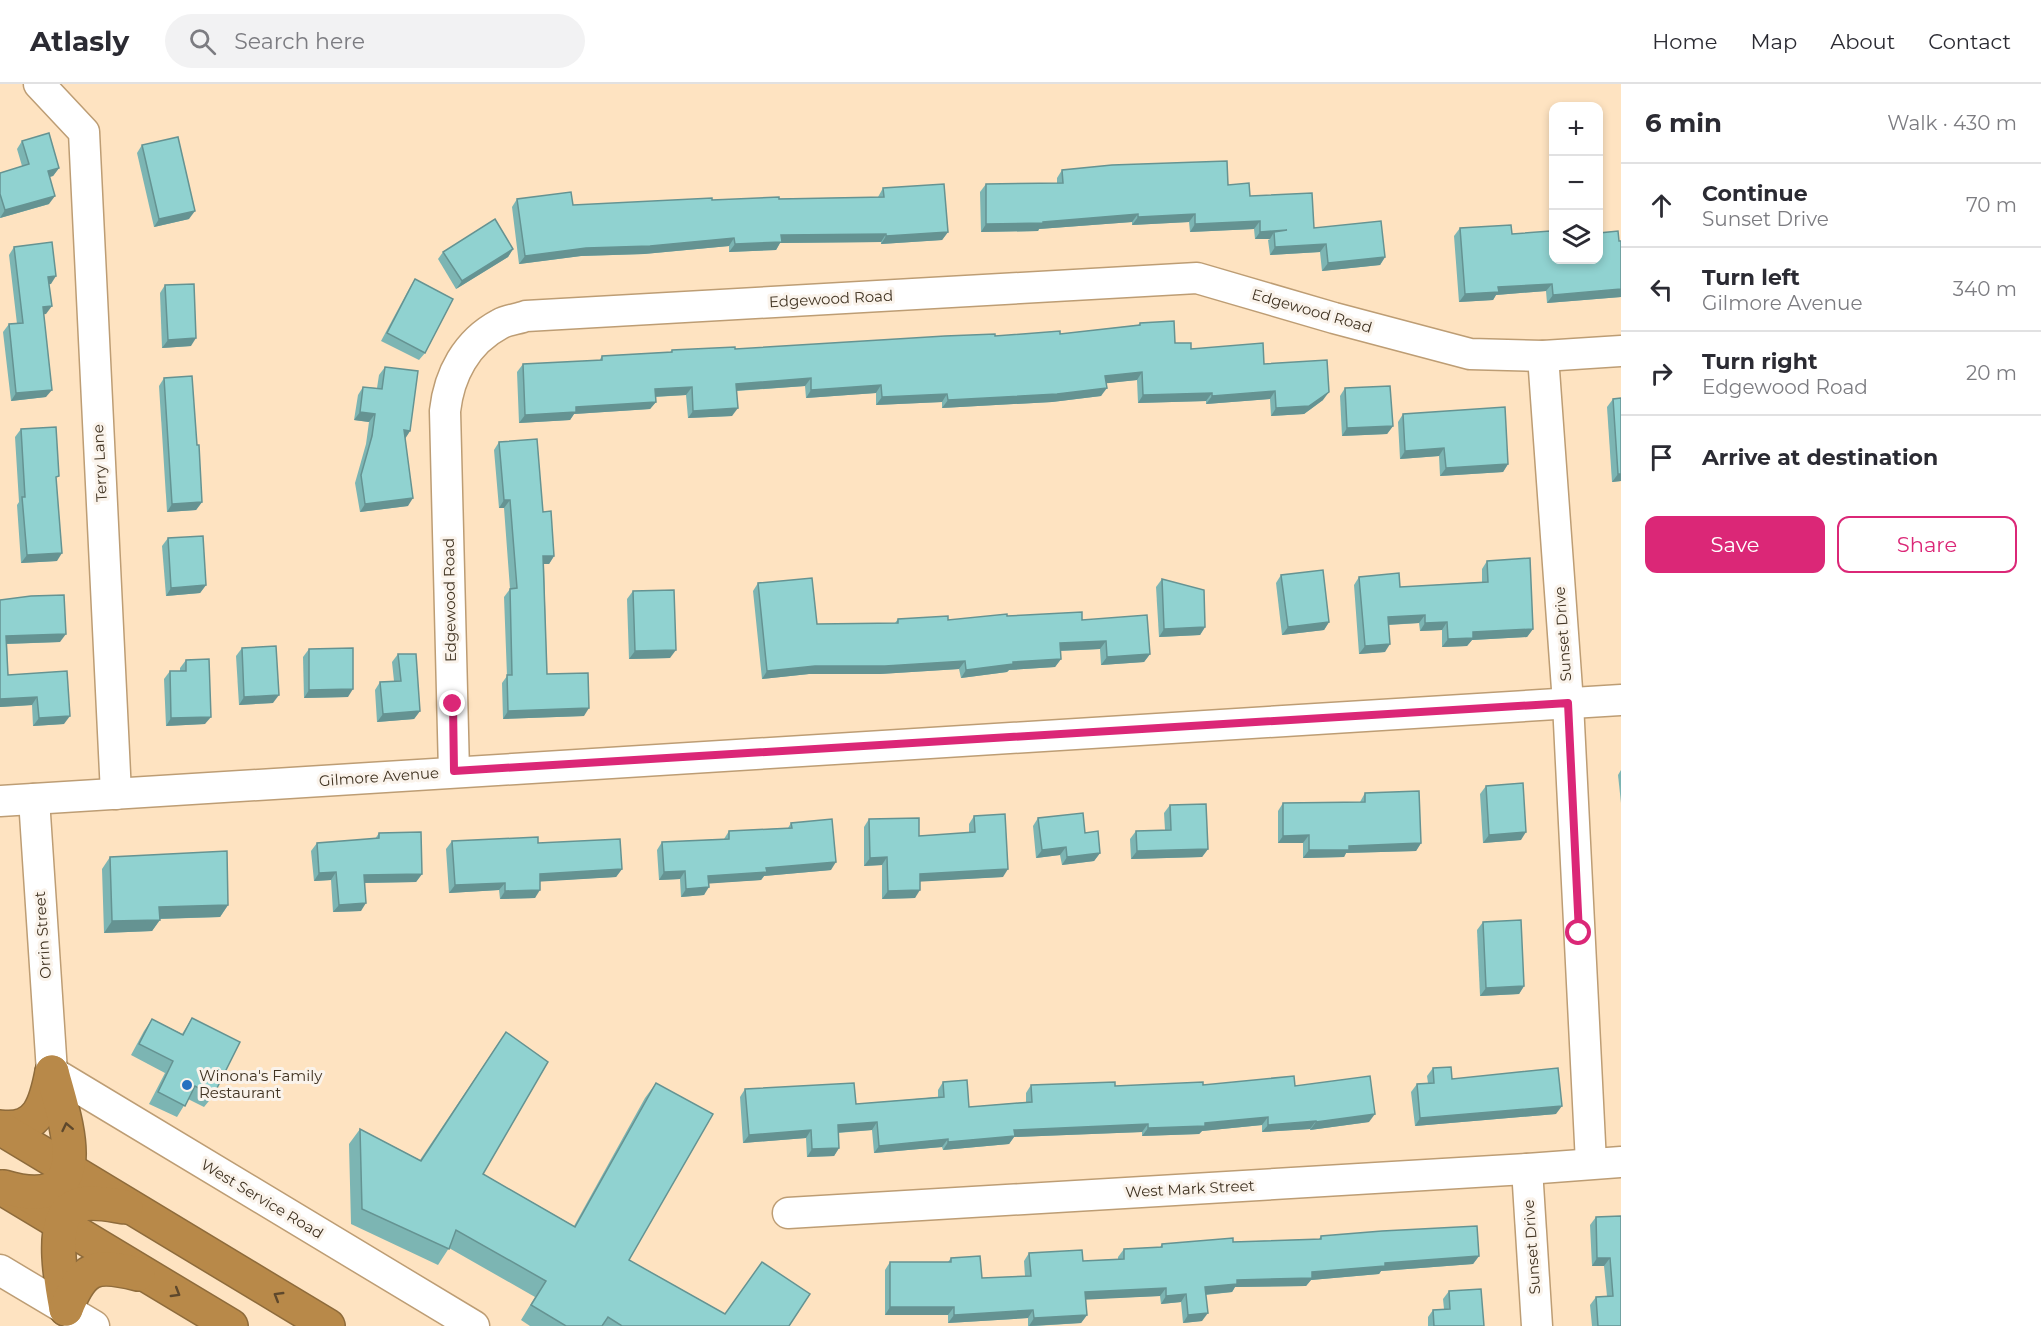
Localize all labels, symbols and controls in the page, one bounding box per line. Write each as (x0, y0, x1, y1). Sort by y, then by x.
search box (165, 14, 585, 68)
text: Atlasly (30, 24, 129, 58)
icon: search (186, 25, 219, 58)
text: Search here (234, 28, 365, 55)
text: Home (1652, 29, 1717, 54)
text: Map (1750, 29, 1797, 54)
text: About (1830, 29, 1895, 54)
text: Contact (1928, 29, 2011, 54)
map controls (1549, 102, 1603, 264)
button: + (1549, 102, 1603, 156)
text: 6 min (1645, 107, 1722, 139)
text: Walk · 430 m (1887, 111, 2017, 135)
button: − (1549, 156, 1603, 210)
text: Continue (1702, 180, 1808, 207)
icon: ahead (1645, 189, 1678, 222)
text: 70 m (1966, 193, 2017, 217)
text: Sunset Drive (1702, 207, 1829, 231)
button: layers (1549, 210, 1603, 264)
text: Turn left (1702, 264, 1800, 291)
icon: left (1645, 273, 1678, 306)
text: 340 m (1953, 277, 2017, 301)
street label: Edgewood Road (1250, 284, 1375, 337)
street label: Edgewood Road (768, 286, 894, 311)
text: Gilmore Avenue (1702, 291, 1863, 315)
text: Turn right (1702, 348, 1817, 375)
icon: right (1645, 357, 1678, 390)
text: 20 m (1966, 361, 2017, 385)
text: Edgewood Road (1702, 375, 1868, 399)
street label: Terry Lane (88, 424, 111, 502)
icon: arrive (1645, 441, 1678, 474)
text: Arrive at destination (1702, 444, 1938, 471)
button: Save (1645, 516, 1825, 573)
button: Share (1837, 516, 2017, 573)
street label: Edgewood Road (439, 538, 460, 662)
street label: Sunset Drive (1550, 586, 1575, 682)
route end (439, 690, 465, 716)
street label: Gilmore Avenue (318, 763, 440, 790)
street label: Orrin Street (30, 891, 55, 980)
route start (1565, 919, 1591, 945)
place label: Winona's Family Restaurant (199, 1066, 323, 1102)
marker: Winona's Family Restaurant (180, 1078, 194, 1092)
one-way arrow (61, 1122, 74, 1132)
street label: West Service Road (198, 1155, 327, 1243)
street label: West Mark Street (1125, 1176, 1255, 1201)
street label: Sunset Drive (1519, 1199, 1544, 1295)
one-way arrow (170, 1286, 180, 1298)
one-way arrow (274, 1291, 284, 1303)

